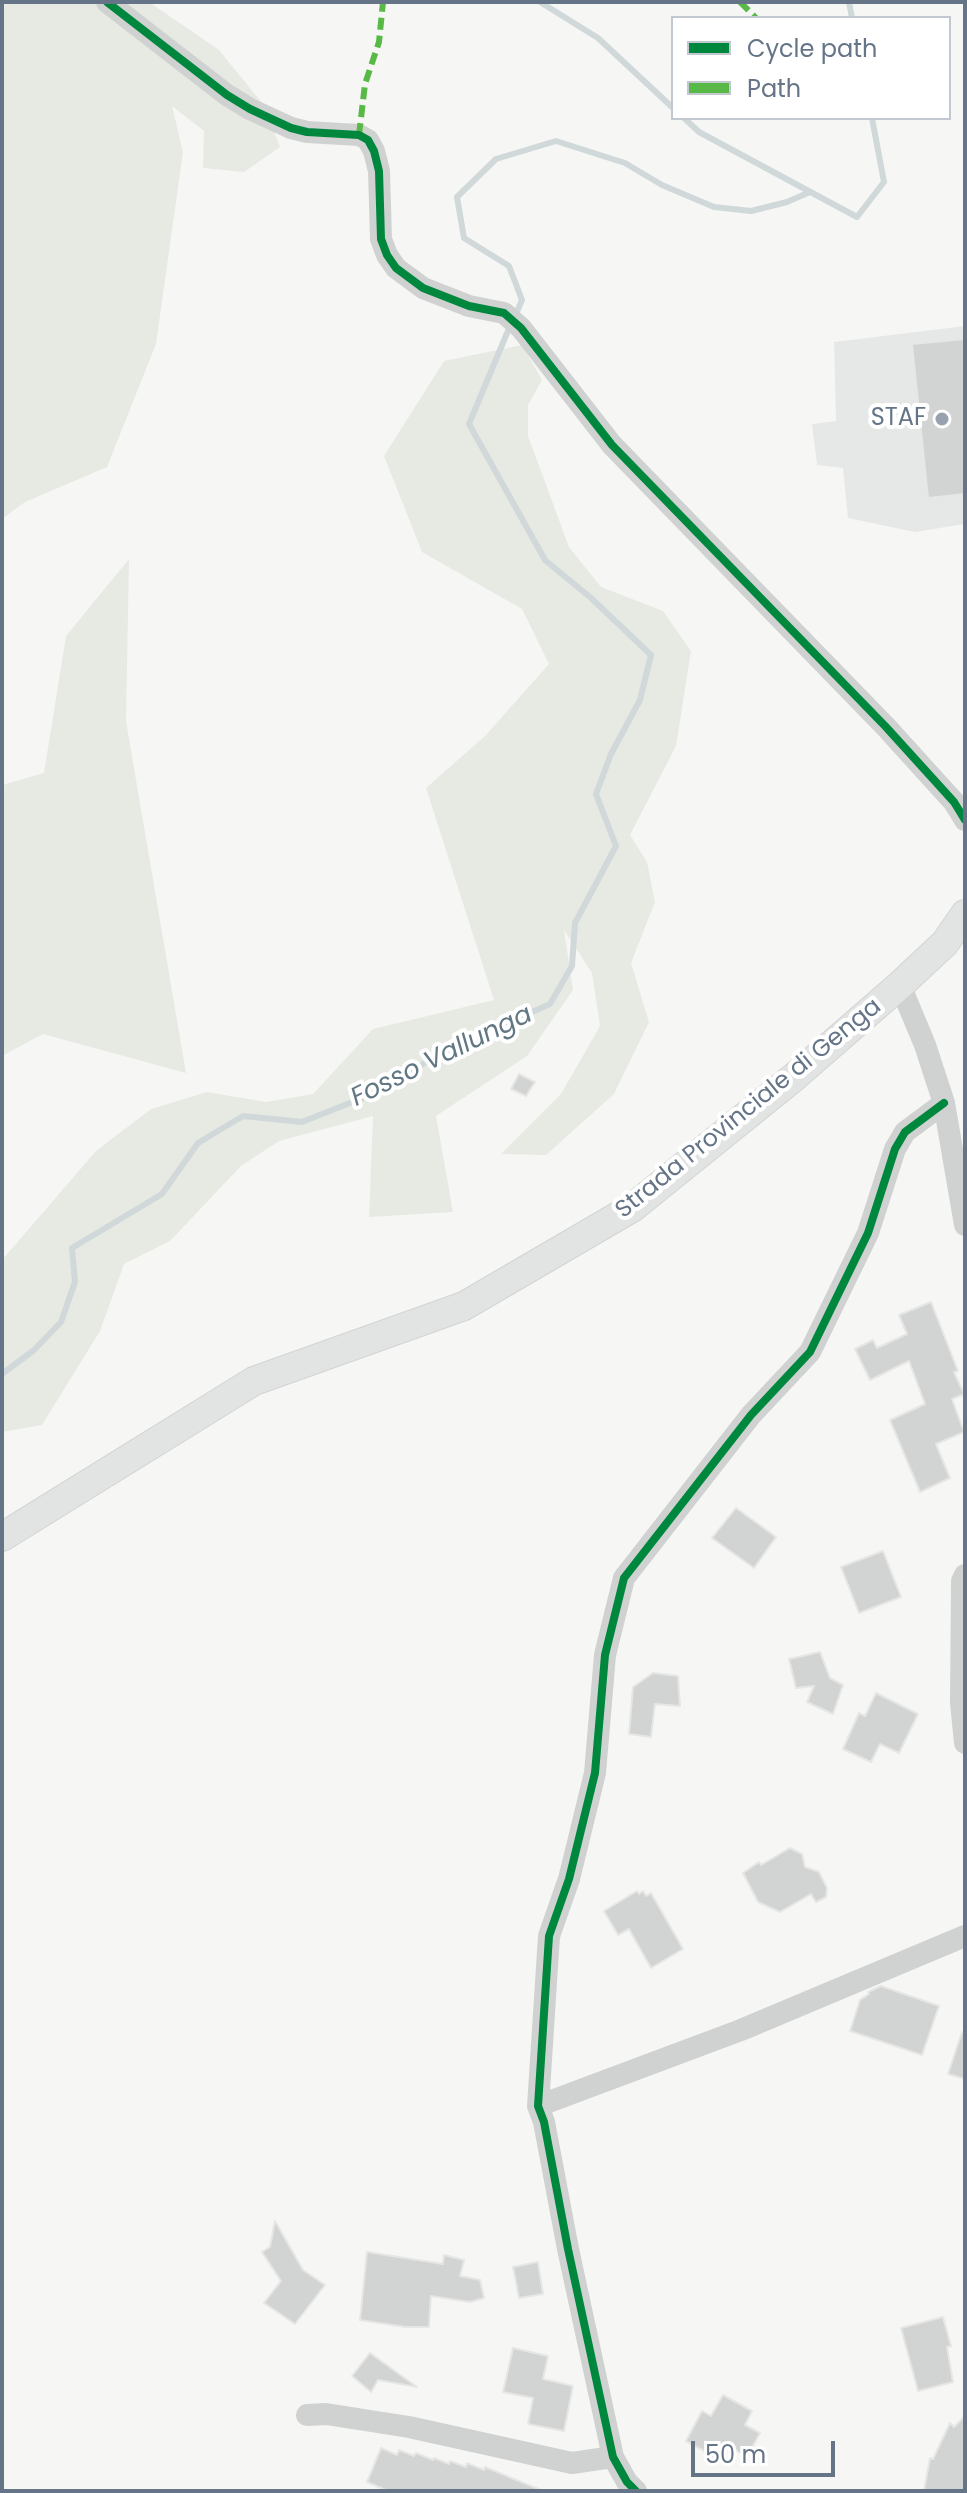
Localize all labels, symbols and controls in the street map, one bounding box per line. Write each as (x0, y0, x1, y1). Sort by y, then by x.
legend (671, 16, 951, 120)
text: Cycle path (747, 32, 877, 65)
text: Path (747, 72, 801, 105)
place label: STAF (871, 405, 926, 433)
marker: STAF (933, 410, 951, 428)
street label: Strada Provinciale di Genga (610, 993, 888, 1225)
water label: Fosso Vallunga (346, 1000, 538, 1114)
scale bar (695, 2425, 839, 2475)
text: 50 m (705, 2438, 766, 2471)

